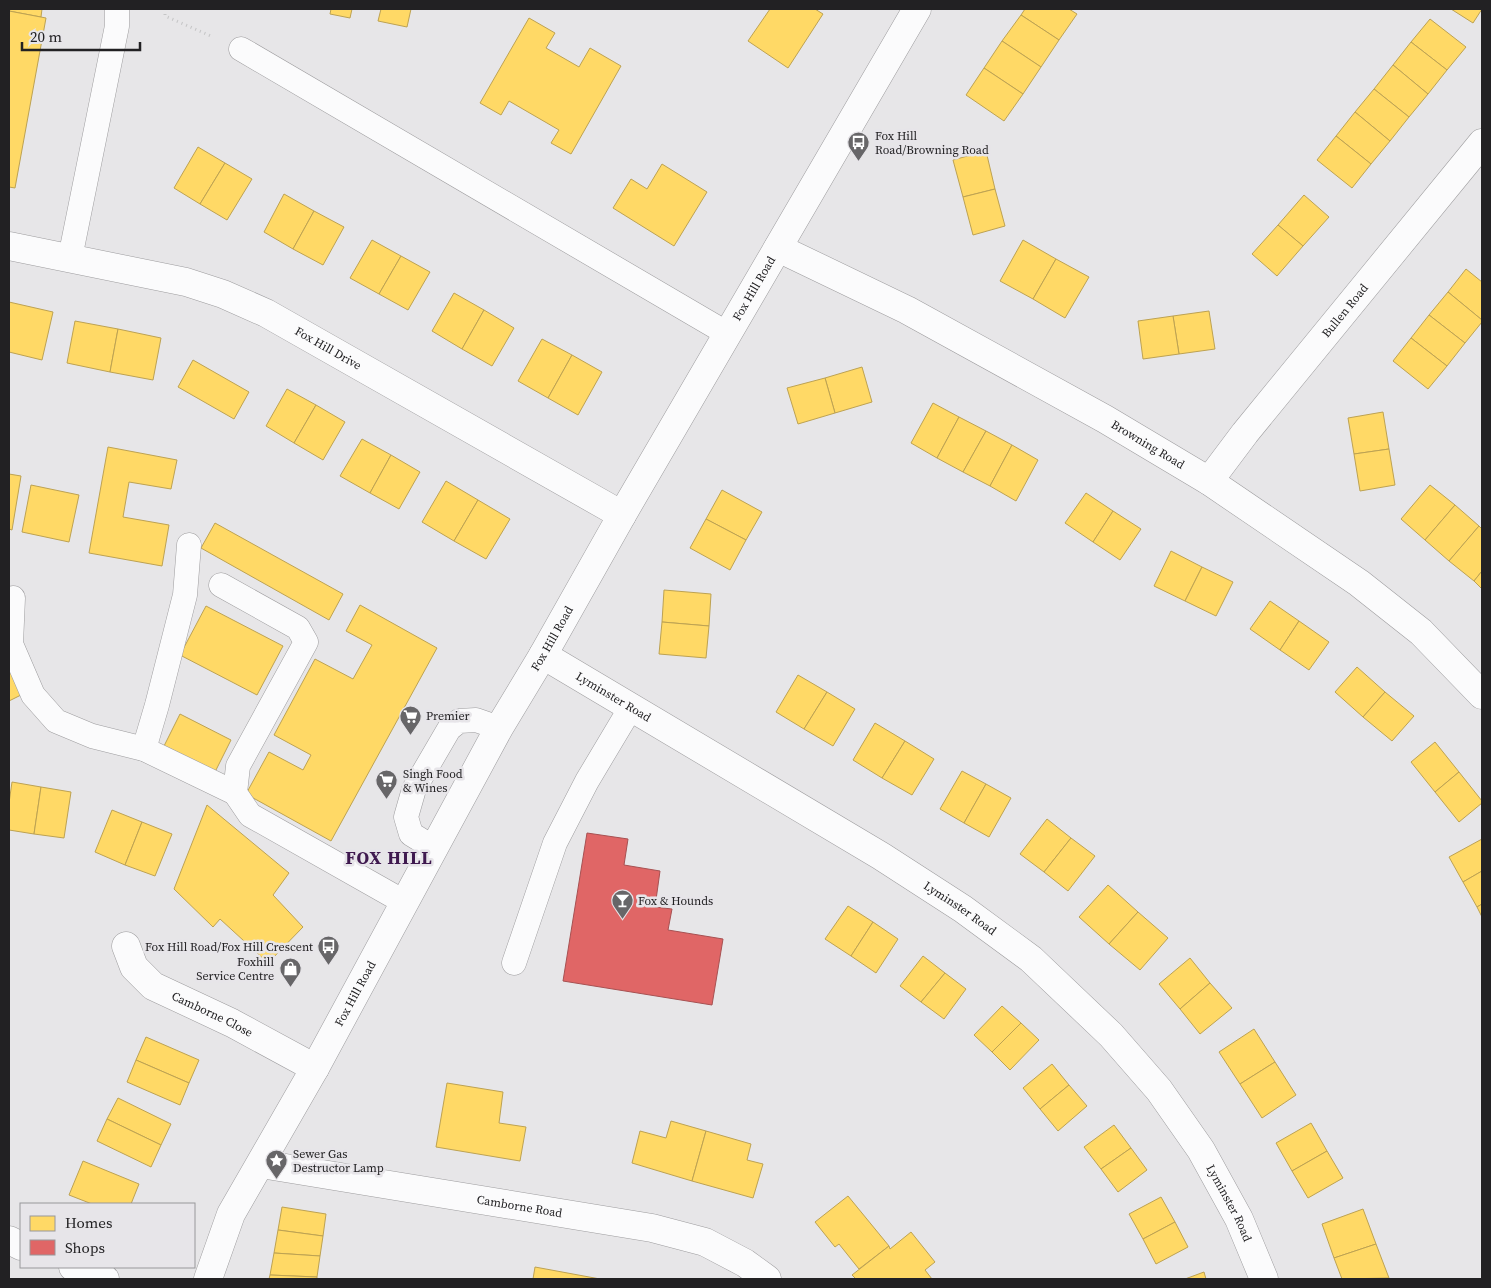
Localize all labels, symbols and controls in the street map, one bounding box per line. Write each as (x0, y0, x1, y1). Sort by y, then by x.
scale bar (22, 20, 140, 52)
text: 20 m (30, 26, 62, 47)
place label: Fox Hill Road/Browning Road (875, 128, 989, 158)
bus stop icon: Fox Hill Road/Browning Road (847, 131, 871, 162)
street label: Fox Hill Road (729, 253, 779, 324)
street label: Bullen Road (1318, 280, 1372, 341)
street label: Fox Hill Drive (292, 323, 364, 373)
street label: Browning Road (1108, 416, 1188, 473)
street label: Fox Hill Road (527, 603, 577, 674)
street label: Lyminster Road (573, 668, 654, 726)
supermarket icon: Premier (398, 704, 422, 735)
place label: Premier (426, 708, 470, 724)
place label: Singh Food & Wines (403, 766, 463, 796)
supermarket icon: Singh Food & Wines (375, 769, 399, 800)
district label: FOX HILL (345, 845, 433, 870)
street label: Lyminster Road (921, 878, 1000, 939)
bar icon: Fox & Hounds (610, 889, 634, 920)
place label: Fox & Hounds (638, 893, 713, 909)
bus stop icon: Fox Hill Road/Fox Hill Crescent (317, 935, 341, 966)
place label: Fox Hill Road/Fox Hill Crescent (145, 939, 313, 955)
place label: Foxhill Service Centre (196, 954, 274, 984)
shop icon: Foxhill Service Centre (278, 957, 302, 988)
street label: Fox Hill Road (331, 958, 380, 1029)
street label: Camborne Close (169, 988, 256, 1041)
place label: Sewer Gas Destructor Lamp (293, 1146, 384, 1176)
place icon: Sewer Gas Destructor Lamp (265, 1149, 289, 1180)
street label: Lyminster Road (1203, 1162, 1256, 1244)
street label: Camborne Road (476, 1191, 564, 1221)
legend (20, 1203, 195, 1268)
text: Homes (65, 1212, 112, 1233)
text: Shops (65, 1237, 105, 1258)

